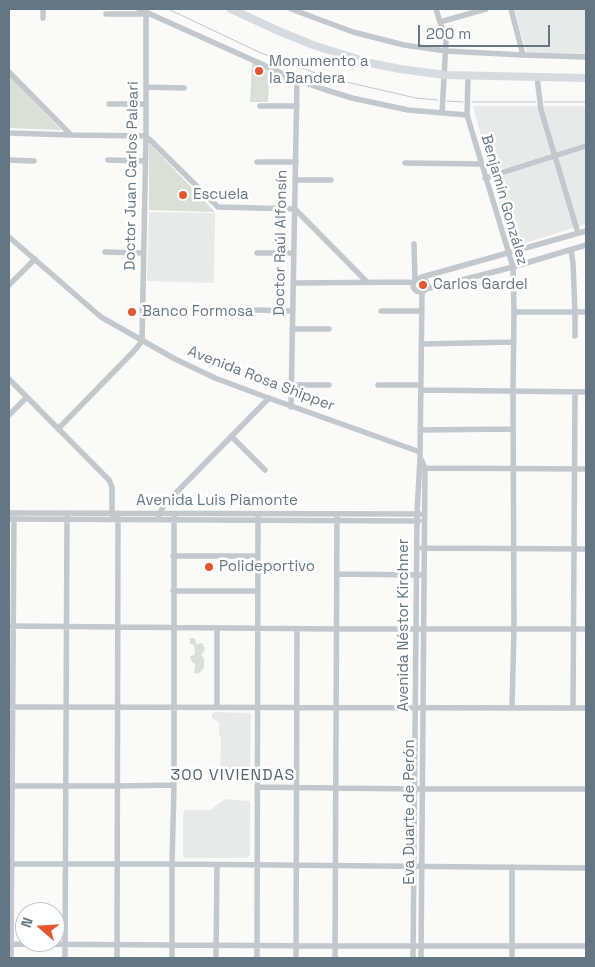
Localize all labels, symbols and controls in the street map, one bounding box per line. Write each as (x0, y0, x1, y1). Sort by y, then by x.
scale bar (420, 15, 552, 47)
text: 200 m (426, 24, 471, 43)
place label: Monumento a la Bandera (269, 53, 369, 88)
marker: Monumento a la Bandera (253, 65, 265, 77)
street label: Doctor Juan Carlos Paleari (121, 81, 143, 271)
street label: Benjamín González (477, 133, 531, 267)
street label: Doctor Raúl Alfonsín (271, 170, 291, 316)
place label: Escuela (193, 186, 249, 204)
marker: Escuela (177, 189, 189, 201)
place label: Carlos Gardel (433, 276, 528, 294)
marker: Carlos Gardel (417, 279, 429, 291)
place label: Banco Formosa (142, 303, 253, 321)
marker: Banco Formosa (126, 306, 138, 318)
street label: Avenida Rosa Shipper (185, 343, 337, 415)
street label: Avenida Luis Piamonte (136, 492, 298, 510)
street label: Avenida Néstor Kirchner (395, 539, 413, 711)
place label: Polideportivo (219, 558, 315, 576)
marker: Polideportivo (203, 561, 215, 573)
street label: Eva Duarte de Perón (401, 739, 419, 885)
district label: 300 VIVIENDAS (169, 766, 297, 786)
north arrow (15, 902, 65, 952)
text: N (17, 915, 37, 930)

